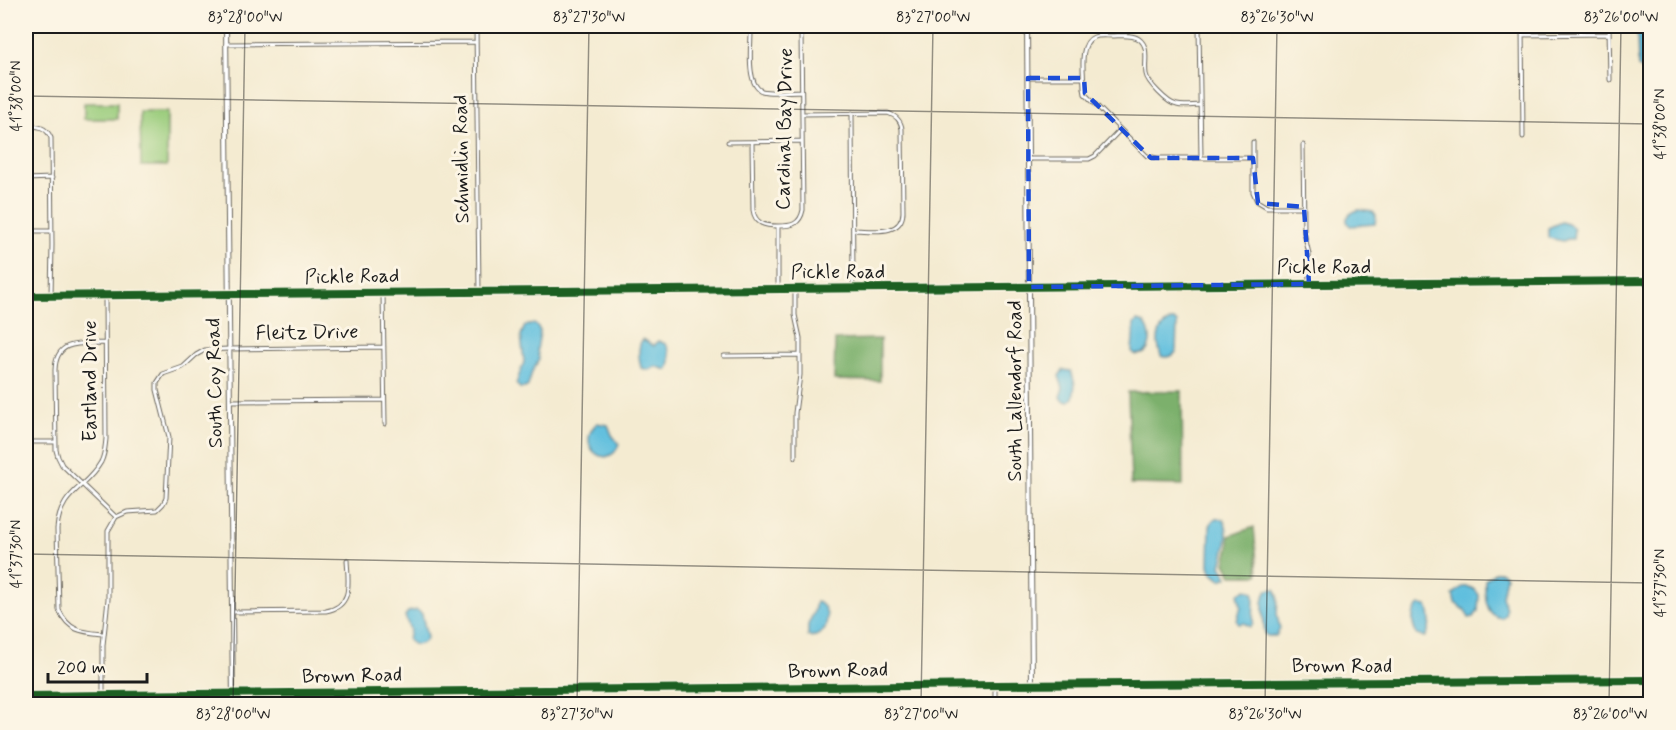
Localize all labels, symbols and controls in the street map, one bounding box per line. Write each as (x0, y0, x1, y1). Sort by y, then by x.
text: 83°28'00"W (208, 8, 282, 28)
text: 83°27'30"W (553, 8, 625, 28)
text: 83°27'00"W (896, 8, 970, 28)
text: 83°26'30"W (1240, 8, 1314, 28)
text: 83°26'00"W (1584, 8, 1658, 28)
street label: Cardinal Bay Drive (770, 48, 800, 210)
text: 41°38'00"N (7, 61, 27, 131)
text: 41°38'00"N (1651, 89, 1671, 159)
street label: Schmidlin Road (447, 94, 477, 224)
street label: Pickle Road (1277, 254, 1371, 281)
street label: Pickle Road (791, 259, 885, 286)
street label: Pickle Road (304, 263, 400, 291)
street label: South Lallendorf Road (1002, 300, 1029, 482)
street label: South Coy Road (200, 318, 230, 448)
street label: Fleitz Drive (255, 319, 359, 347)
street label: Eastland Drive (77, 320, 104, 442)
text: 41°37'30"N (7, 520, 27, 588)
text: 41°37'30"N (1651, 549, 1671, 617)
scale bar (48, 646, 147, 684)
street label: Brown Road (1292, 653, 1392, 680)
text: 200 m (57, 656, 106, 680)
street label: Brown Road (788, 657, 888, 685)
street label: Brown Road (302, 662, 402, 690)
text: 83°28'00"W (196, 705, 270, 725)
text: 83°27'30"W (541, 705, 613, 725)
text: 83°27'00"W (884, 705, 958, 725)
text: 83°26'30"W (1228, 705, 1302, 725)
text: 83°26'00"W (1573, 705, 1647, 725)

